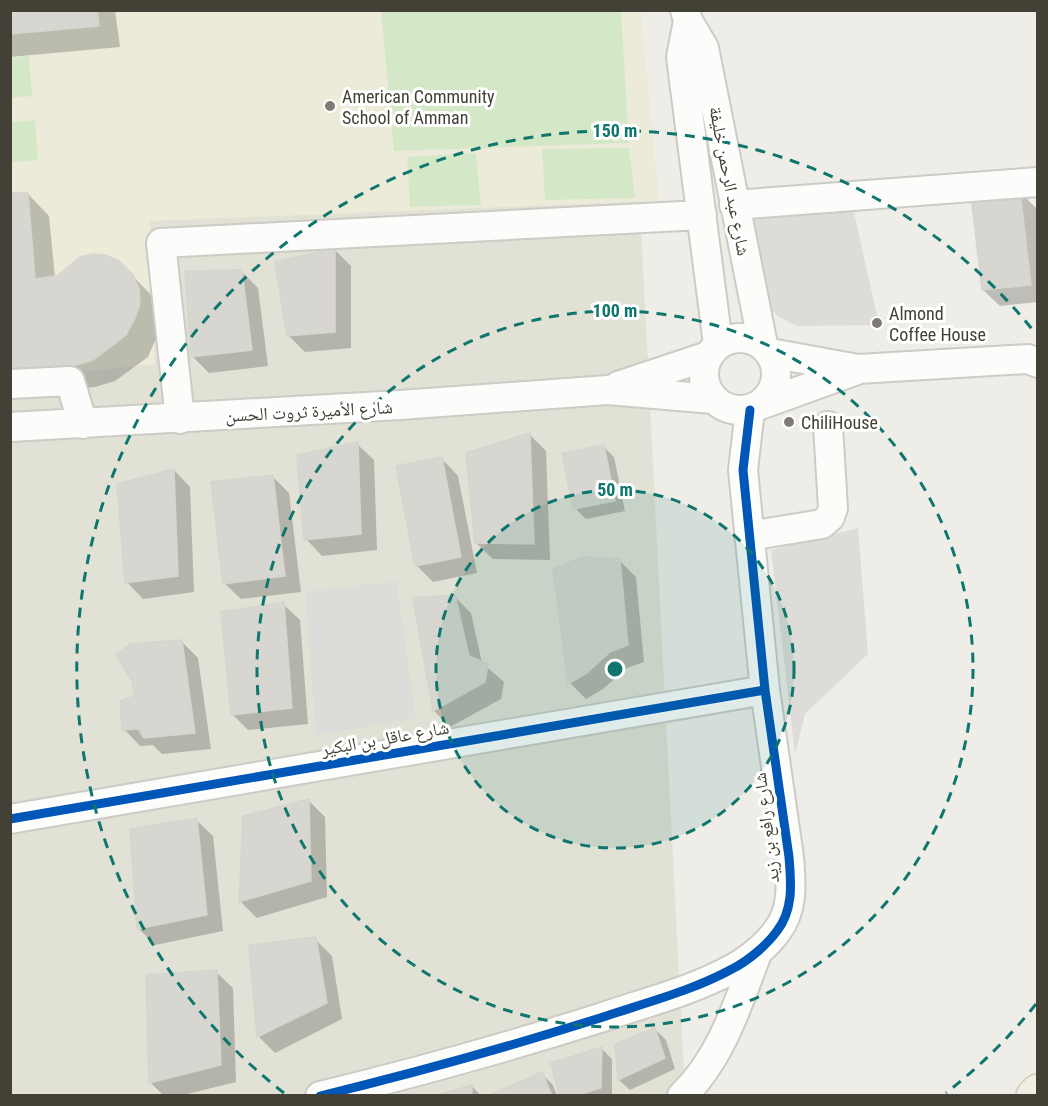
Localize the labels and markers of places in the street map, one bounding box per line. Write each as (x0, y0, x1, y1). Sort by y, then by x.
place label: American Community School of Amman (342, 86, 495, 128)
marker: American Community School of Amman (323, 99, 337, 113)
place label: Almond Coffee House (889, 303, 986, 345)
marker: Almond Coffee House (870, 316, 884, 330)
place label: ChiliHouse (801, 412, 878, 433)
marker: ChiliHouse (782, 415, 796, 429)
centre of rings (605, 659, 625, 679)

